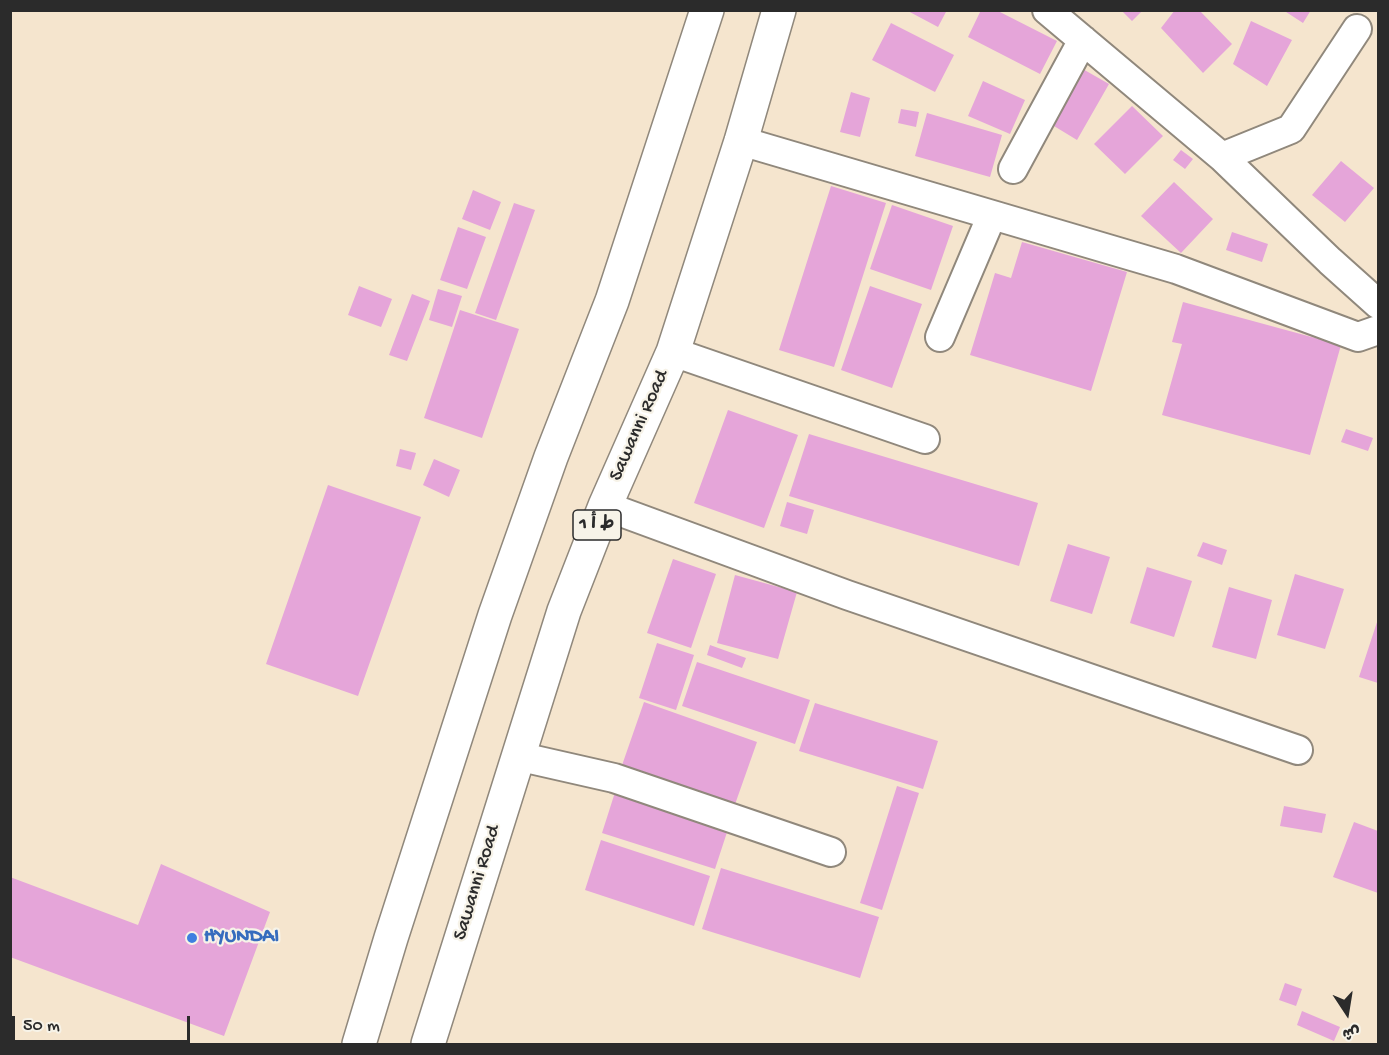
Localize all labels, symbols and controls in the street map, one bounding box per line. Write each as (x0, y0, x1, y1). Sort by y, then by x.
street label: Sawanni Road (605, 367, 675, 485)
road number: ط أ 1 (573, 510, 621, 540)
street label: Sawanni Road (449, 823, 507, 943)
place label: HYUNDAI (204, 926, 279, 950)
marker: HYUNDAI (185, 931, 199, 945)
north arrow (1317, 983, 1377, 1043)
scale bar (15, 1004, 194, 1042)
text: 50 m (23, 1016, 60, 1037)
text: ش (1340, 1020, 1361, 1042)

